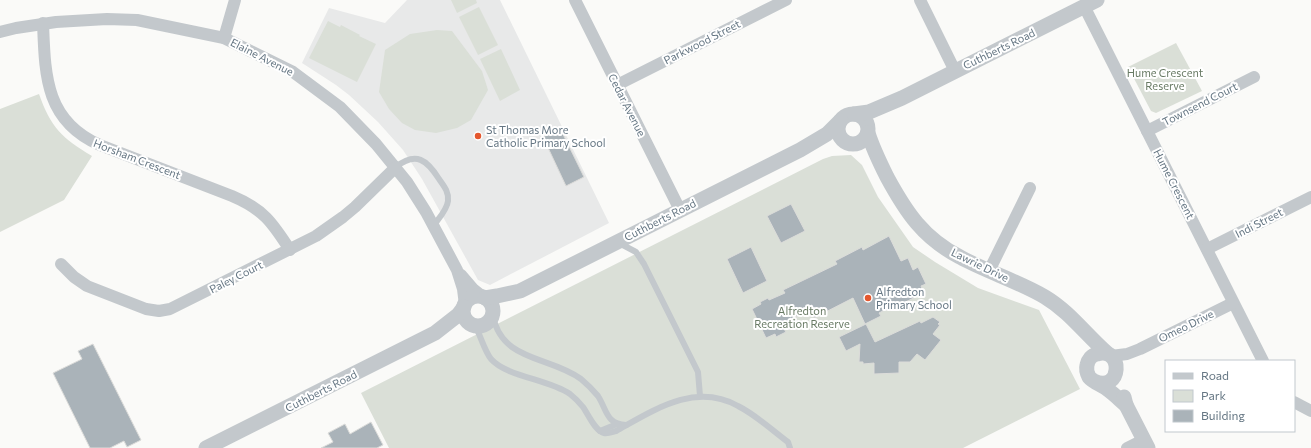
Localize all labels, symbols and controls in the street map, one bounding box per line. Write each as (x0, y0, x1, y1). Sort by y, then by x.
street label: Parkwood Street (661, 16, 743, 66)
street label: Cuthberts Road (961, 25, 1037, 72)
street label: Elaine Avenue (229, 35, 296, 78)
park label: Hume Crescent Reserve (1127, 66, 1204, 92)
street label: Cedar Avenue (606, 71, 649, 138)
street label: Townsend Court (1160, 79, 1240, 128)
place label: St Thomas More Catholic Primary School (486, 123, 606, 149)
marker: St Thomas More Catholic Primary School (473, 131, 483, 141)
street label: Horsham Crescent (92, 136, 183, 181)
street label: Hume Crescent (1151, 147, 1198, 221)
street label: Cuthberts Road (622, 196, 698, 243)
street label: Indi Street (1233, 205, 1285, 240)
street label: Lawrie Drive (949, 245, 1011, 284)
street label: Paley Court (207, 257, 265, 296)
place label: Alfredton Primary School (876, 285, 952, 311)
marker: Alfredton Primary School (863, 293, 873, 303)
park label: Alfredton Recreation Reserve (754, 304, 850, 330)
street label: Omeo Drive (1156, 307, 1216, 344)
legend (1165, 360, 1295, 432)
street label: Cuthberts Road (283, 367, 359, 414)
text: Road (1201, 368, 1229, 382)
text: Park (1201, 388, 1227, 402)
text: Building (1201, 408, 1245, 422)

